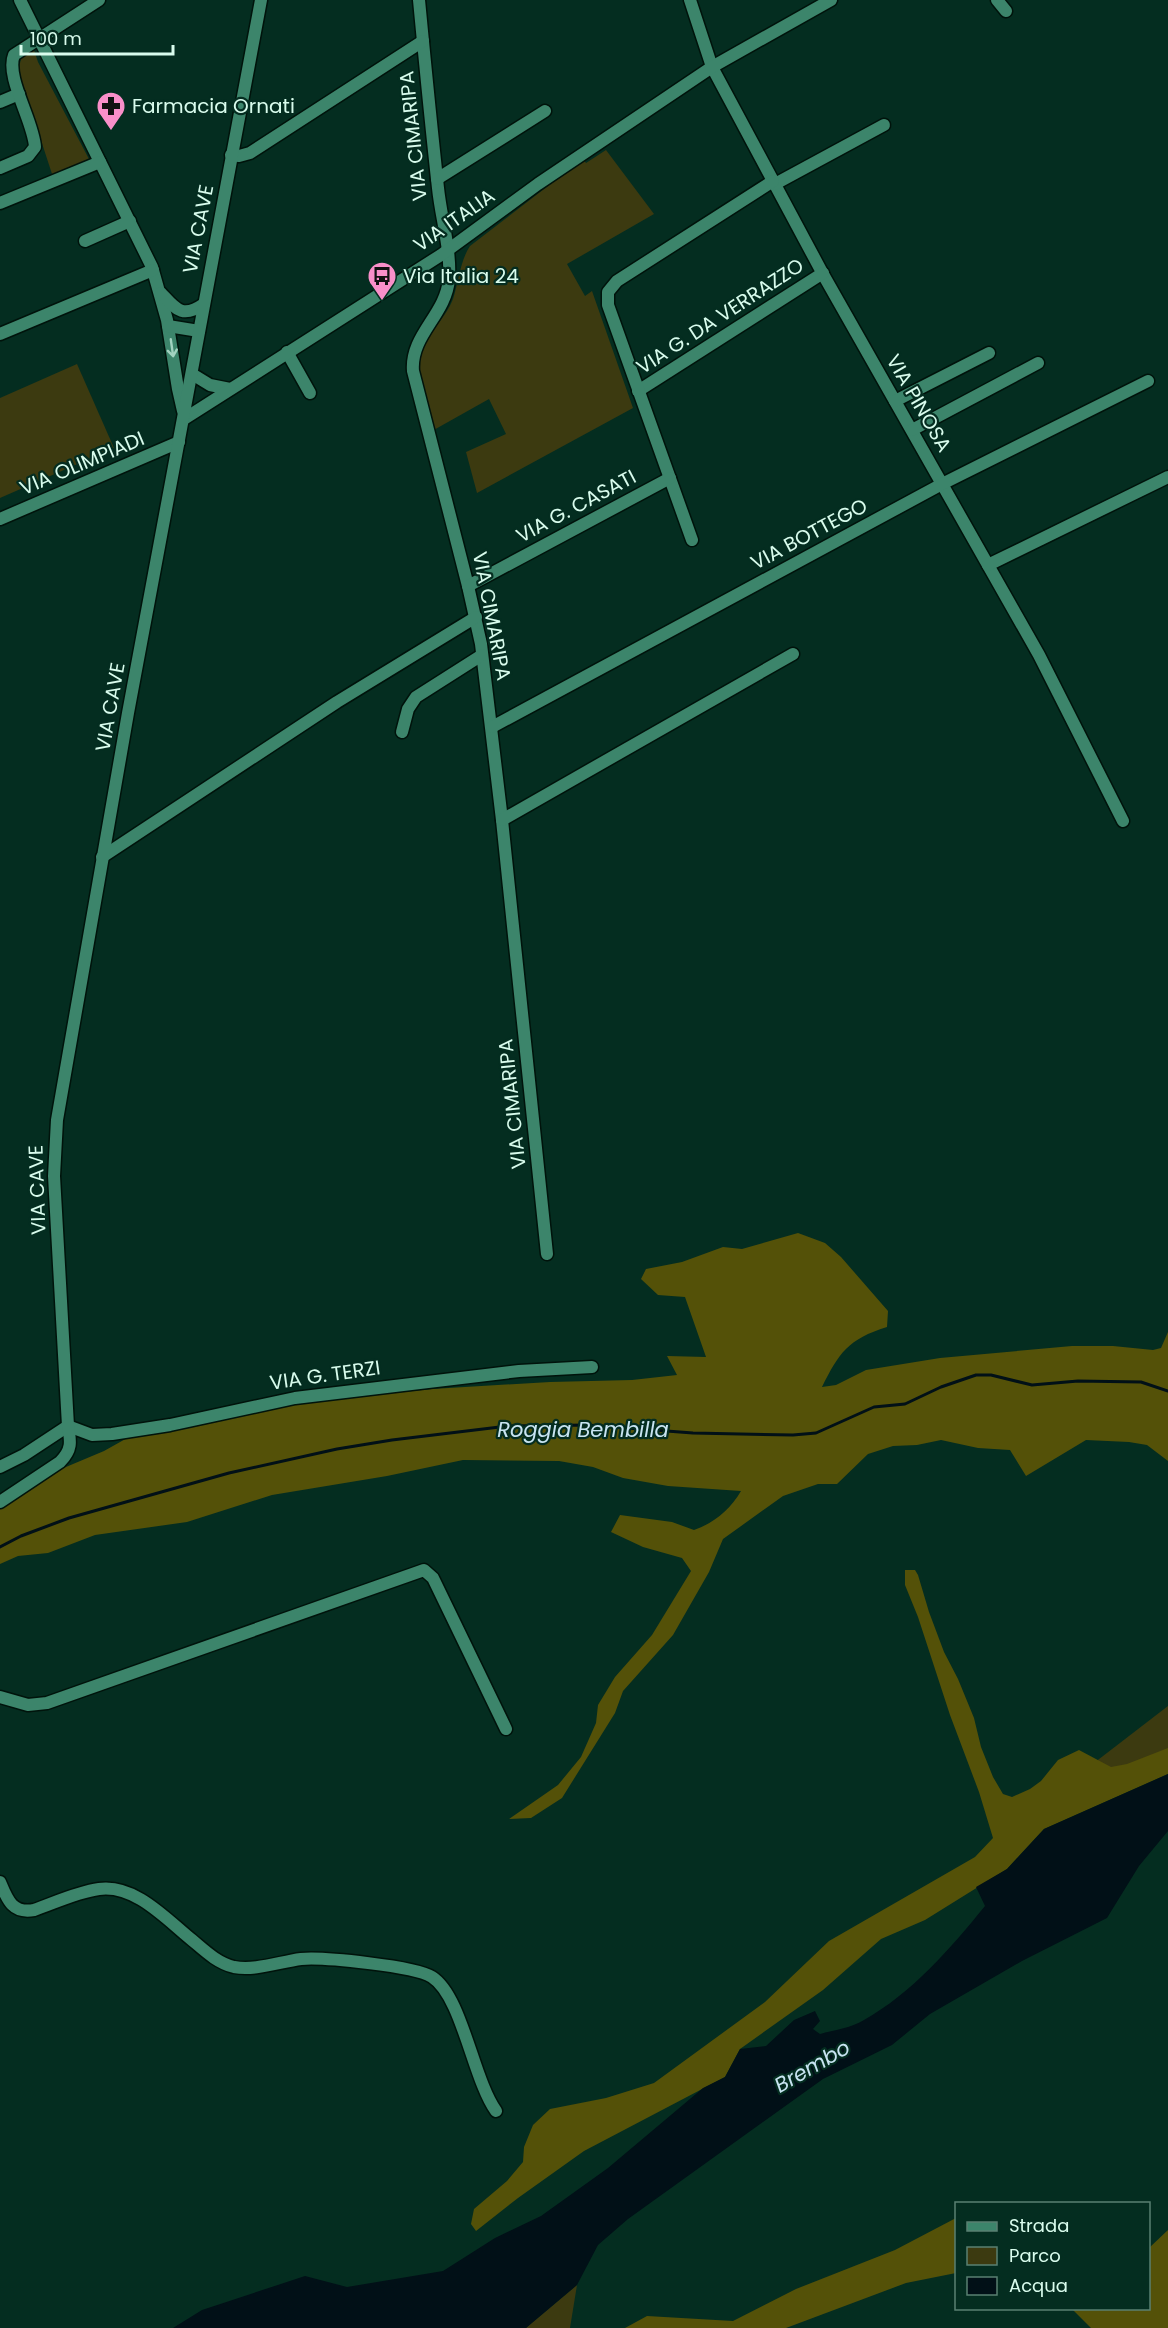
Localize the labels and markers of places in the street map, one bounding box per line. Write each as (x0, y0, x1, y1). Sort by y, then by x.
pharmacy icon: Farmacia Ornati (95, 90, 127, 132)
place label: Farmacia Ornati (132, 92, 295, 120)
bus stop icon: Via Italia 24 (366, 260, 398, 302)
place label: Via Italia 24 (403, 262, 519, 290)

